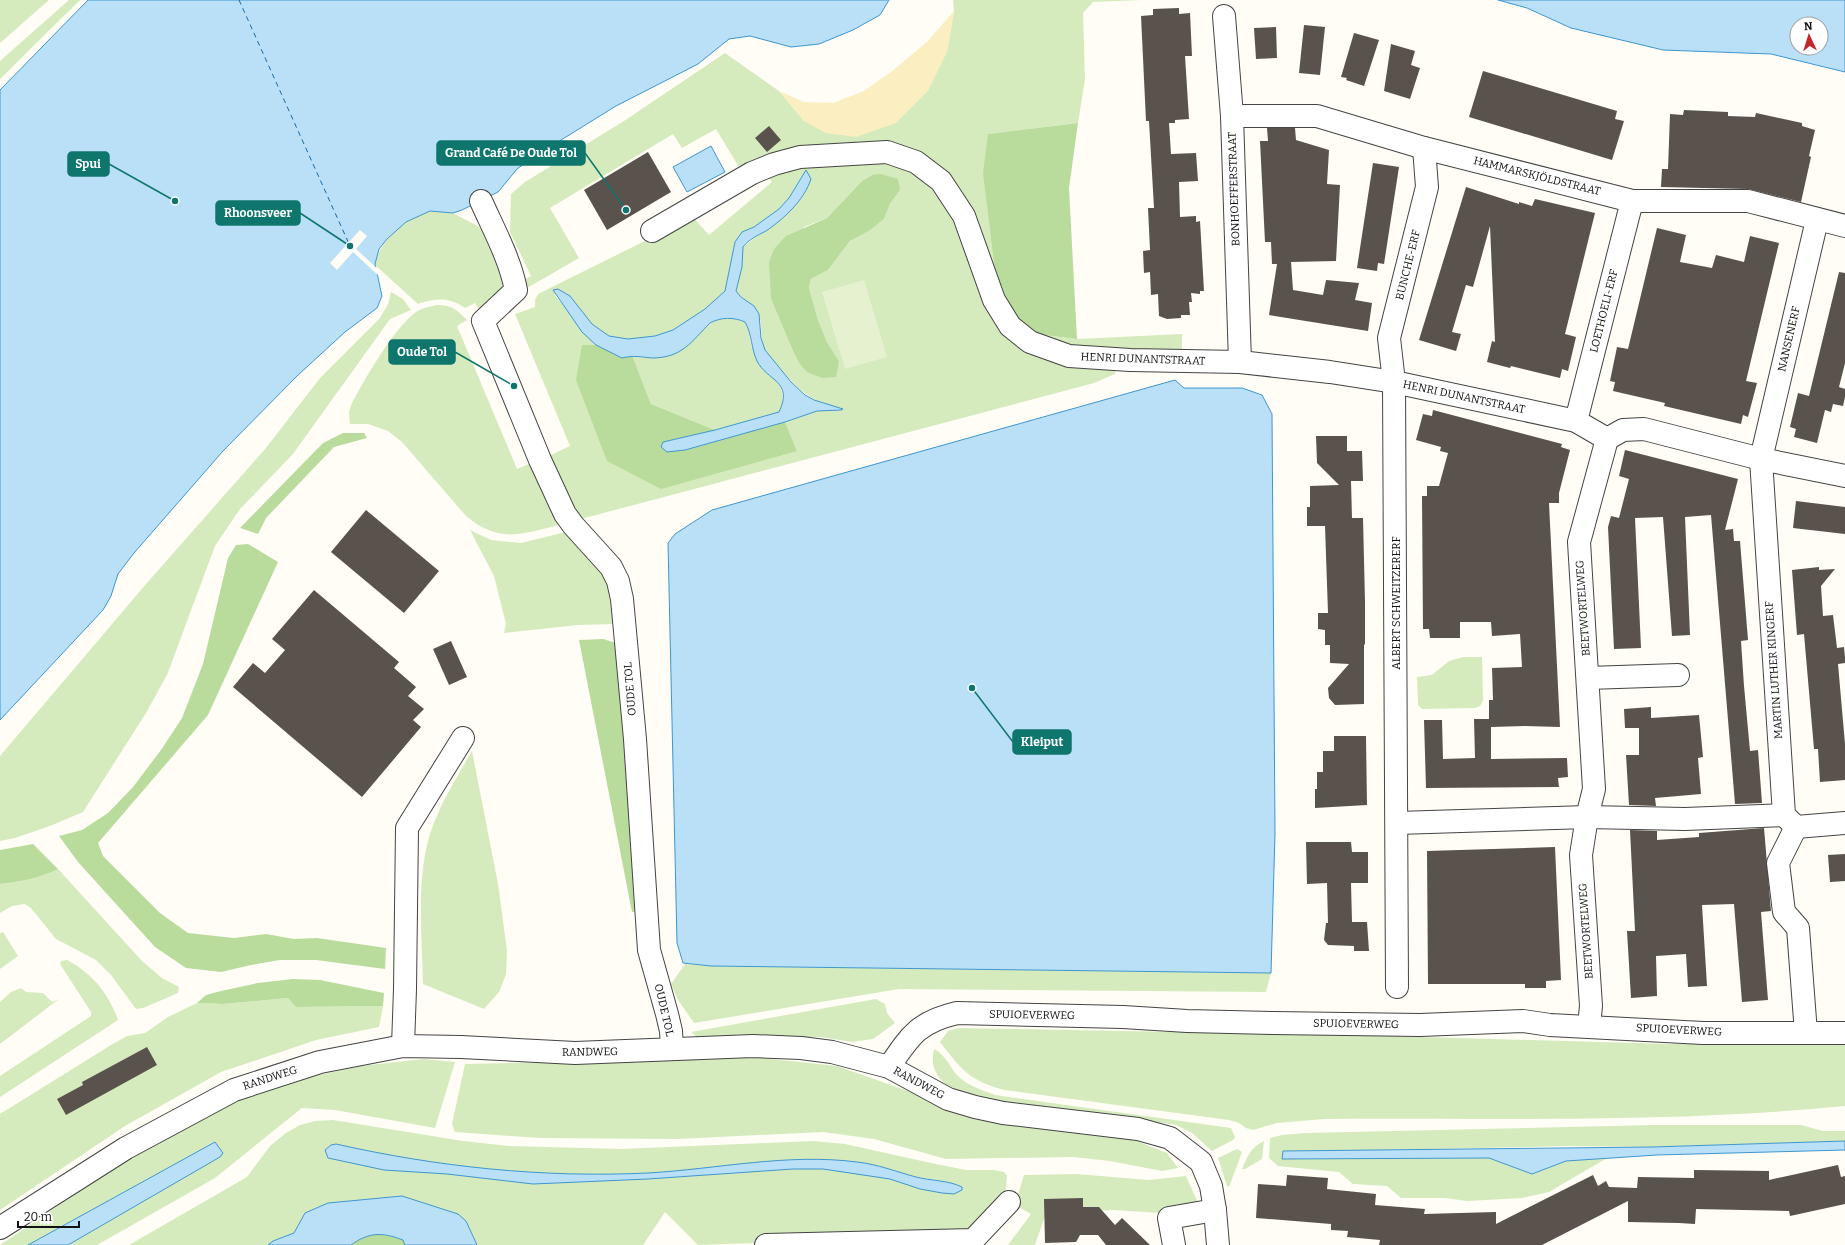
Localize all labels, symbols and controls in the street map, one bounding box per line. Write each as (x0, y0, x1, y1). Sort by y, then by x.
north arrow (1789, 16, 1829, 56)
text: N (1804, 20, 1814, 33)
street label: BONHOEFFERSTRAAT (1225, 131, 1242, 246)
callout: Grand Café De Oude Tol (437, 141, 585, 165)
text: Grand Café De Oude Tol (445, 146, 577, 160)
callout: Spui (68, 152, 109, 176)
street label: HAMMARSKJÖLDSTRAAT (1472, 154, 1602, 198)
text: Spui (75, 157, 101, 171)
callout: Rhoonsveer (216, 201, 300, 225)
text: Rhoonsveer (224, 206, 292, 220)
street label: BUNCHE-ERF (1393, 229, 1423, 301)
street label: LOETHOELI-ERF (1587, 268, 1621, 354)
street label: NANSENERF (1775, 305, 1803, 373)
callout: Oude Tol (389, 340, 455, 364)
text: Oude Tol (397, 345, 447, 359)
street label: HENRI DUNANTSTRAAT (1080, 350, 1206, 368)
street label: HENRI DUNANTSTRAAT (1402, 378, 1527, 416)
street label: ALBERT SCHWEITZERERF (1390, 536, 1403, 670)
street label: BEETWORTELWEG (1573, 560, 1593, 656)
street label: MARTIN LUTHER KINGERF (1763, 601, 1785, 739)
street label: OUDE TOL (621, 662, 639, 716)
callout: Kleiput (1013, 730, 1071, 754)
text: Kleiput (1021, 735, 1063, 749)
street label: BEETWORTELWEG (1576, 883, 1596, 979)
street label: OUDE TOL (652, 982, 676, 1038)
street label: SPUIOEVERWEG (989, 1008, 1075, 1022)
street label: SPUIOEVERWEG (1313, 1017, 1399, 1031)
street label: SPUIOEVERWEG (1636, 1021, 1722, 1039)
street label: RANDWEG (562, 1045, 618, 1059)
street label: RANDWEG (241, 1063, 299, 1093)
street label: RANDWEG (891, 1064, 947, 1102)
scale bar (18, 1203, 79, 1229)
text: 20 m (24, 1210, 53, 1224)

